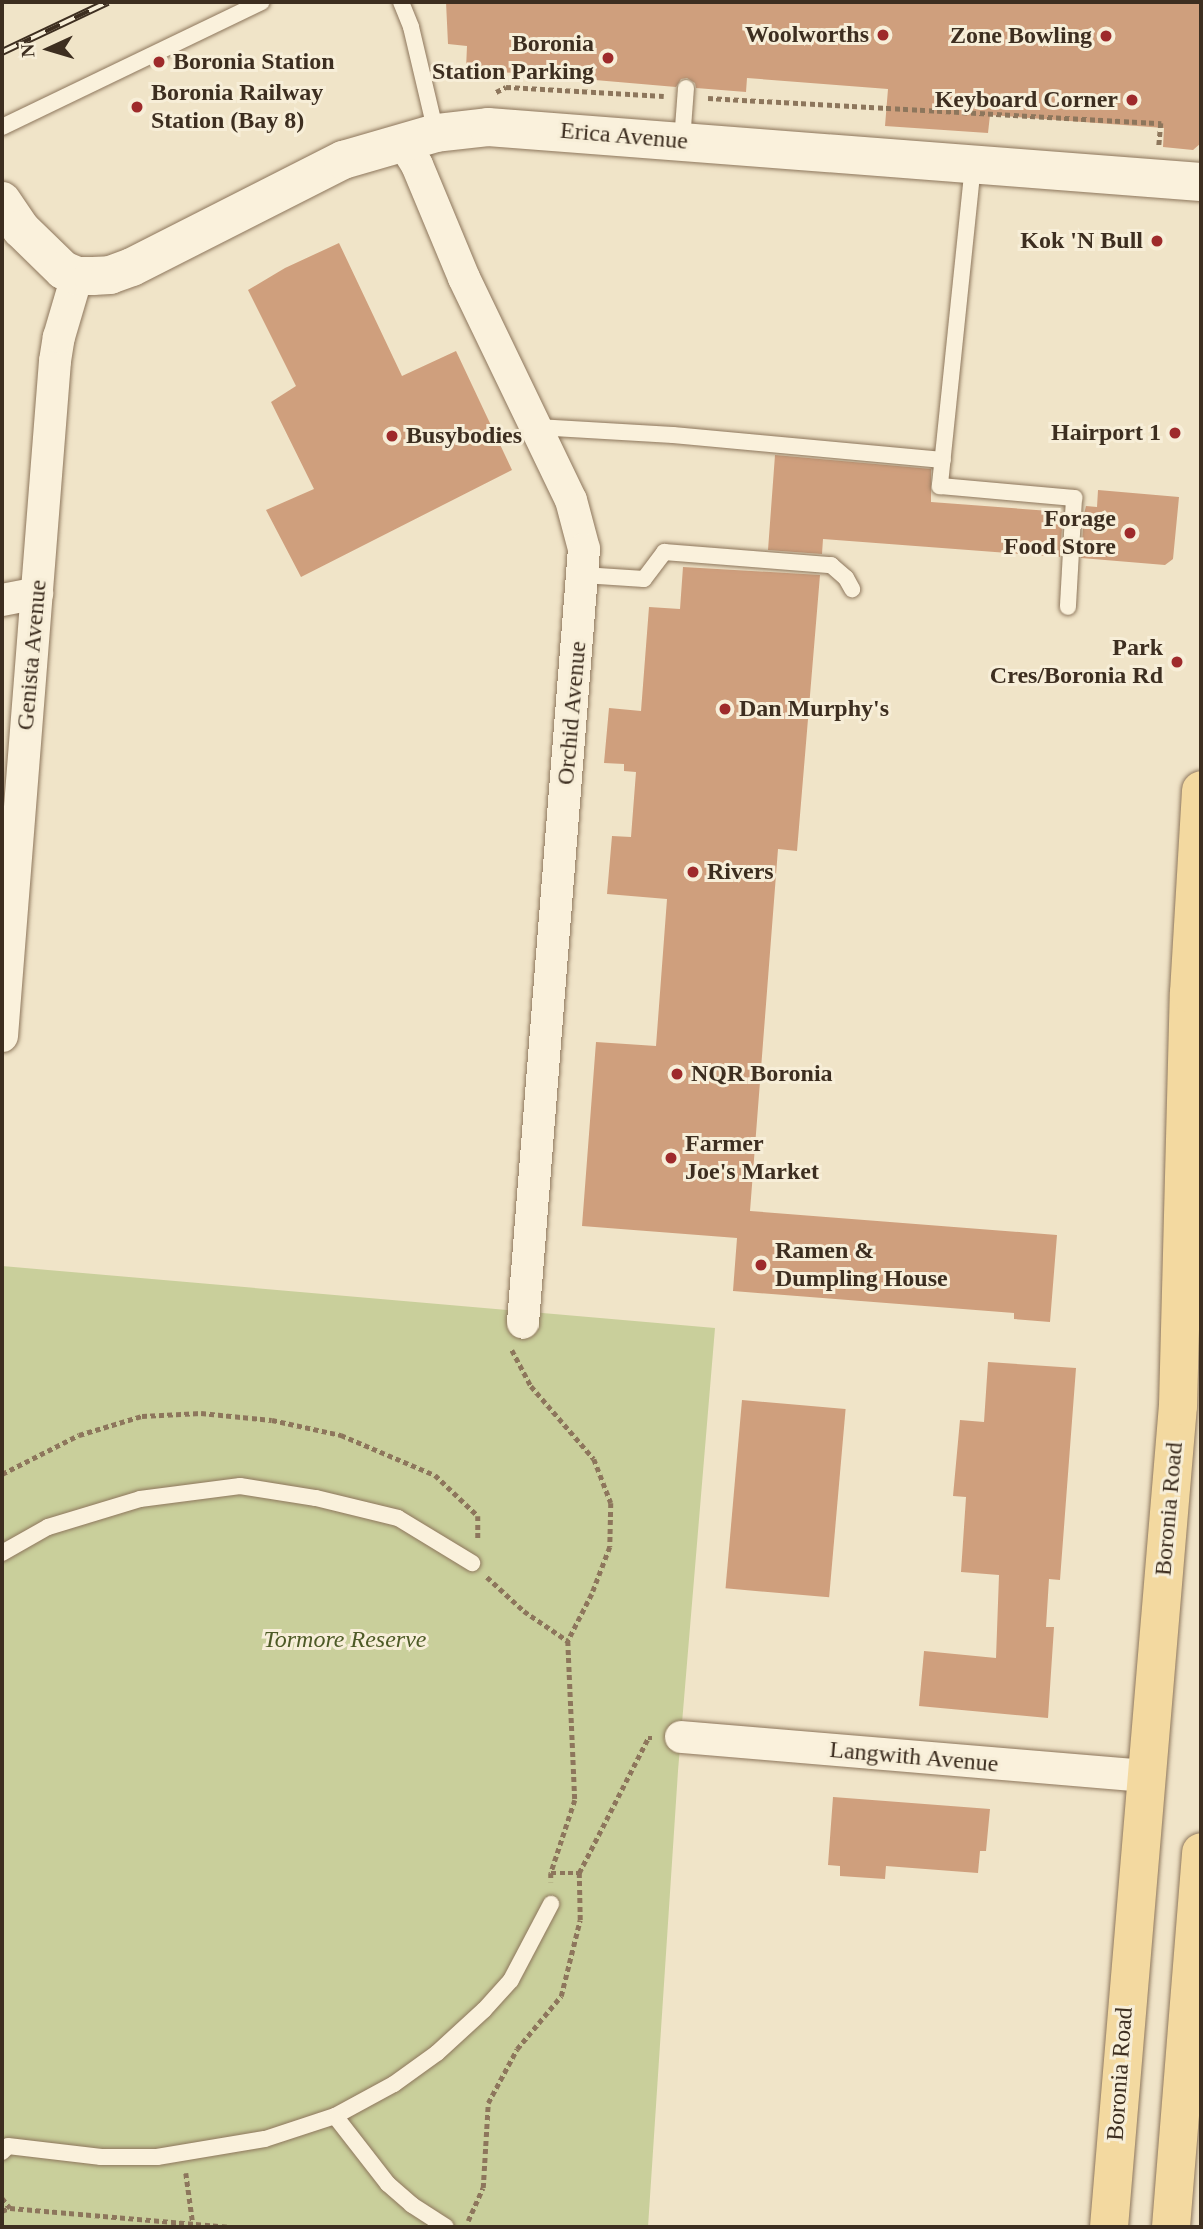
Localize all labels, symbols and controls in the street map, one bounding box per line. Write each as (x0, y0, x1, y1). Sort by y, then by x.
north arrow (14, 14, 84, 84)
place label: Woolworths (745, 21, 869, 49)
place label: Zone Bowling (950, 22, 1092, 50)
marker: Woolworths (875, 27, 891, 43)
marker: Zone Bowling (1098, 28, 1114, 44)
place label: Boronia Station Parking (432, 30, 594, 86)
text: N (17, 43, 39, 58)
place label: Boronia Station (173, 48, 335, 76)
marker: Boronia Station Parking (600, 50, 616, 66)
marker: Boronia Station (151, 54, 167, 70)
place label: Boronia Railway Station (Bay 8) (151, 79, 323, 135)
place label: Keyboard Corner (935, 86, 1118, 114)
marker: Keyboard Corner (1124, 92, 1140, 108)
marker: Boronia Railway Station (Bay 8) (129, 99, 145, 115)
street label: Erica Avenue (558, 116, 690, 156)
place label: Kok 'N Bull (1020, 227, 1143, 255)
marker: Kok 'N Bull (1149, 233, 1165, 249)
place label: Hairport 1 (1051, 419, 1161, 447)
place label: Busybodies (406, 422, 522, 450)
marker: Hairport 1 (1167, 425, 1183, 441)
marker: Busybodies (384, 428, 400, 444)
place label: Forage Food Store (1004, 505, 1116, 561)
marker: Forage Food Store (1122, 525, 1138, 541)
street label: Genista Avenue (11, 578, 53, 732)
place label: Park Cres/Boronia Rd (990, 634, 1163, 690)
street label: Orchid Avenue (551, 639, 593, 787)
marker: Park Cres/Boronia Rd (1169, 654, 1185, 670)
place label: Dan Murphy's (739, 695, 889, 723)
marker: Dan Murphy's (717, 701, 733, 717)
place label: Rivers (707, 858, 774, 886)
marker: Rivers (685, 864, 701, 880)
place label: NQR Boronia (691, 1060, 833, 1088)
marker: NQR Boronia (669, 1066, 685, 1082)
place label: Farmer Joe's Market (685, 1130, 819, 1186)
marker: Farmer Joe's Market (663, 1150, 679, 1166)
place label: Ramen & Dumpling House (775, 1237, 948, 1293)
marker: Ramen & Dumpling House (753, 1257, 769, 1273)
street label: Boronia Road (1149, 1441, 1189, 1577)
park label: Tormore Reserve (264, 1626, 426, 1654)
street label: Langwith Avenue (828, 1735, 1000, 1779)
street label: Boronia Road (1101, 2006, 1139, 2142)

